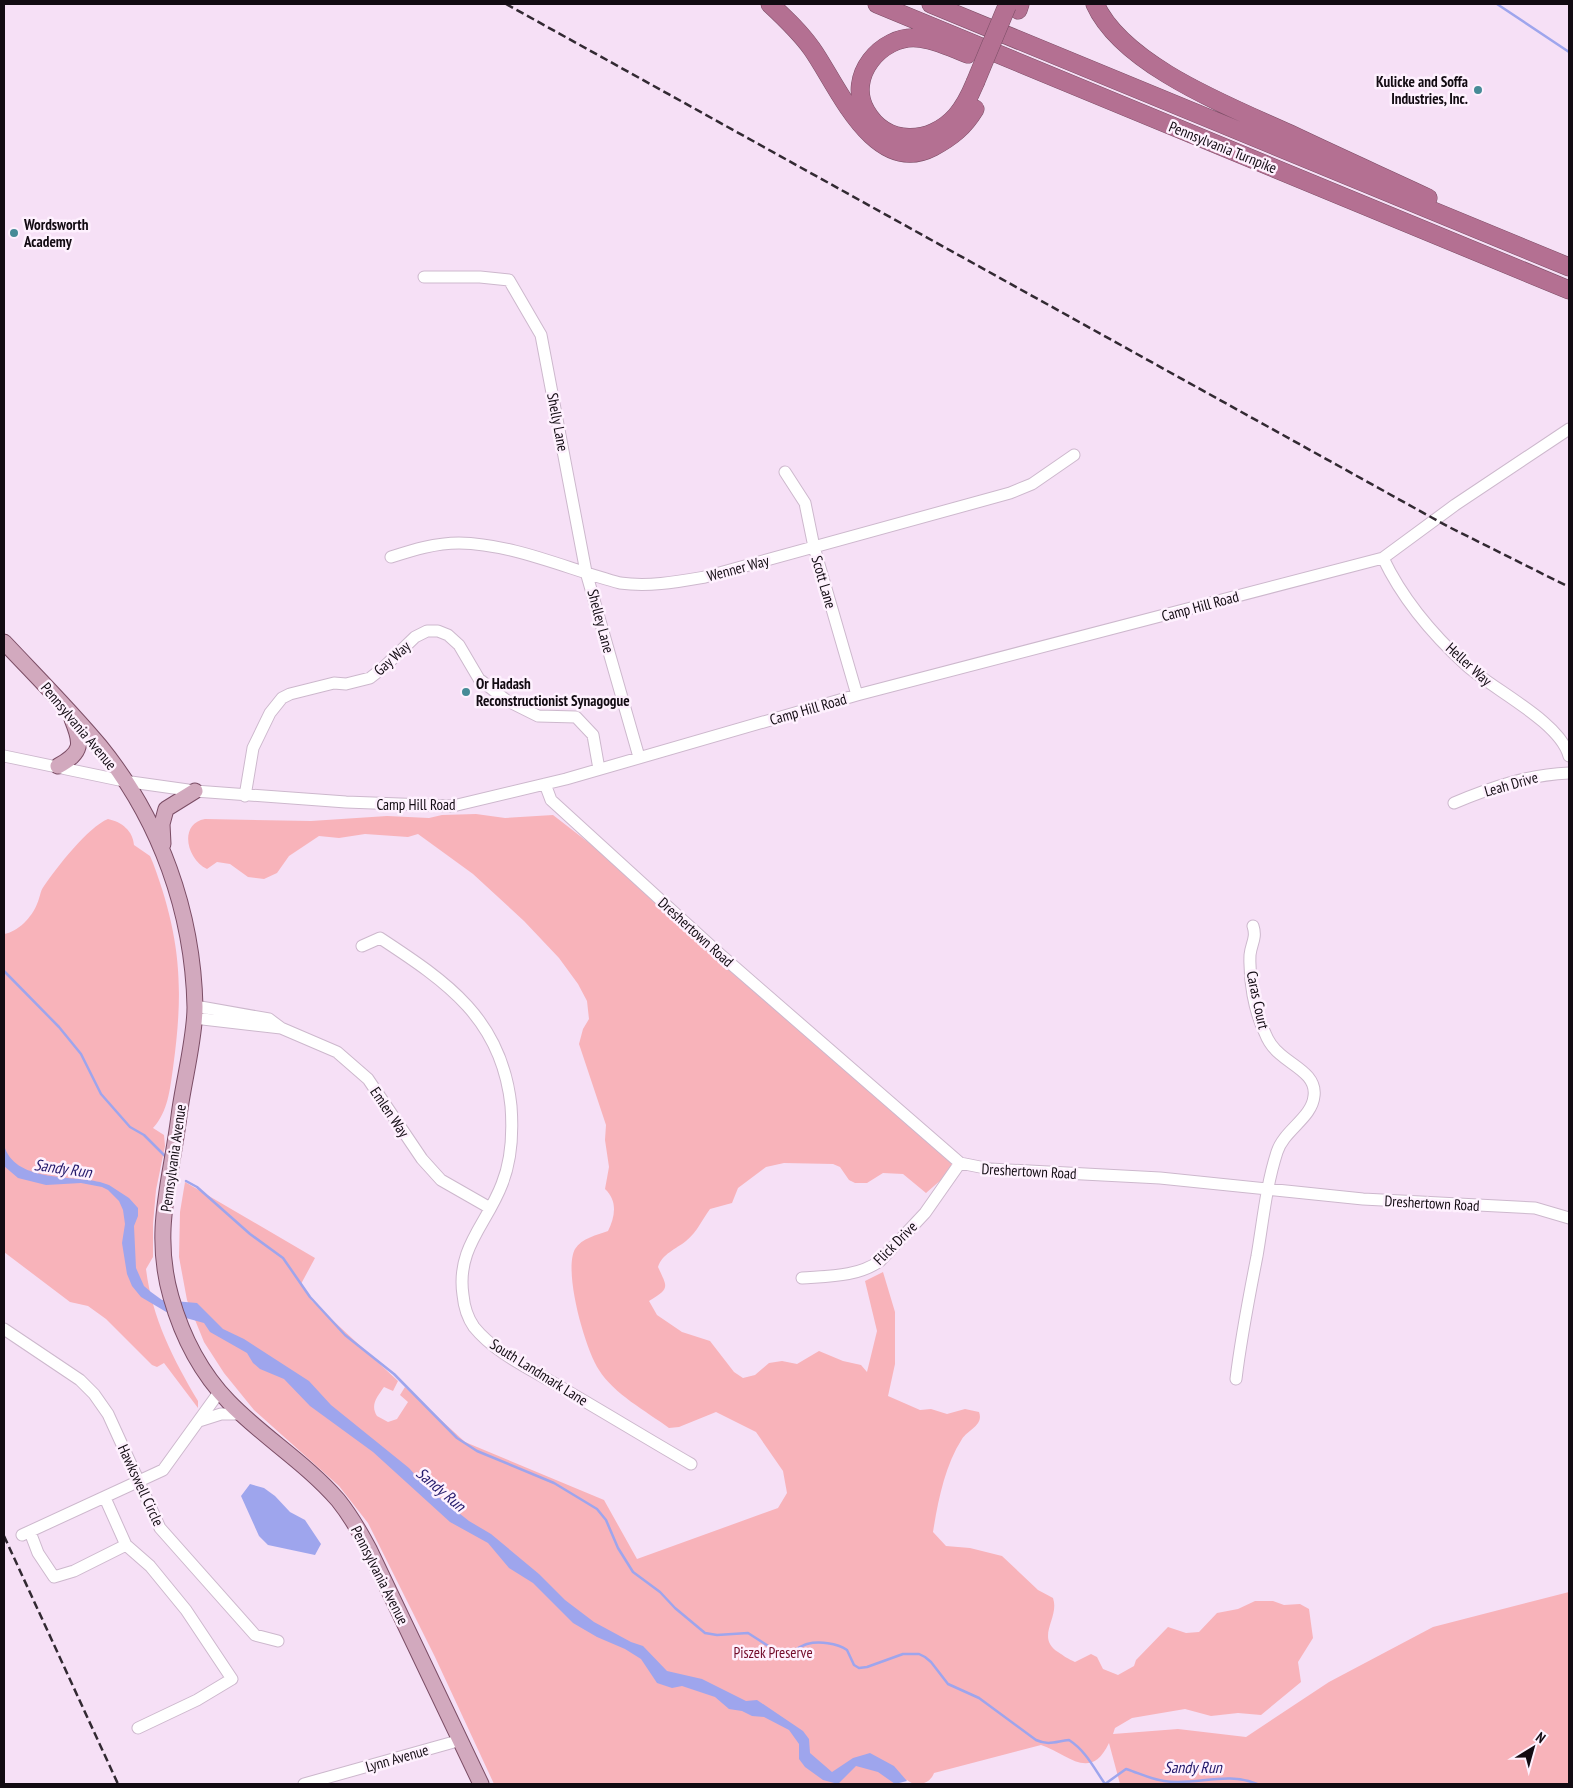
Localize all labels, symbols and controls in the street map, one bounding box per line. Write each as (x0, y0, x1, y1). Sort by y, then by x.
place label: Kulicke and Soffa Industries, Inc. (1376, 72, 1468, 108)
marker: Kulicke and Soffa Industries, Inc. (1472, 84, 1484, 96)
street label: Pennsylvania Turnpike (1166, 117, 1280, 177)
place label: Wordsworth Academy (23, 215, 89, 251)
marker: Wordsworth Academy (8, 227, 20, 239)
street label: Shelly Lane (543, 391, 573, 453)
street label: Wenner Way (705, 551, 771, 585)
street label: Scott Lane (807, 553, 841, 611)
street label: Shelley Lane (583, 587, 619, 655)
street label: Camp Hill Road (1159, 587, 1241, 625)
street label: Gay Way (370, 636, 414, 679)
street label: Heller Way (1442, 638, 1496, 690)
place label: Or Hadash Reconstructionist Synagogue (476, 674, 630, 710)
street label: Pennsylvania Avenue (37, 678, 121, 774)
marker: Or Hadash Reconstructionist Synagogue (460, 686, 472, 698)
street label: Camp Hill Road (767, 689, 849, 729)
street label: Leah Drive (1482, 767, 1540, 801)
street label: Camp Hill Road (376, 795, 456, 814)
street label: Dreshertown Road (654, 893, 738, 971)
street label: Caras Court (1243, 969, 1273, 1031)
street label: Emlen Way (366, 1083, 414, 1141)
street label: Pennsylvania Avenue (156, 1103, 190, 1213)
water label: Sandy Run (33, 1154, 94, 1182)
street label: Dreshertown Road (981, 1159, 1077, 1183)
street label: Dreshertown Road (1384, 1191, 1480, 1215)
street label: Flick Drive (869, 1217, 921, 1269)
street label: South Landmark Lane (487, 1334, 591, 1410)
street label: Hawkswell Circle (114, 1441, 168, 1529)
water label: Sandy Run (412, 1463, 470, 1516)
street label: Pennsylvania Avenue (347, 1522, 413, 1628)
park label: Piszek Preserve (733, 1643, 813, 1662)
north arrow (1508, 1723, 1558, 1773)
text: N (1532, 1728, 1549, 1747)
street label: Lynn Avenue (363, 1740, 431, 1776)
water label: Sandy Run (1164, 1757, 1223, 1777)

